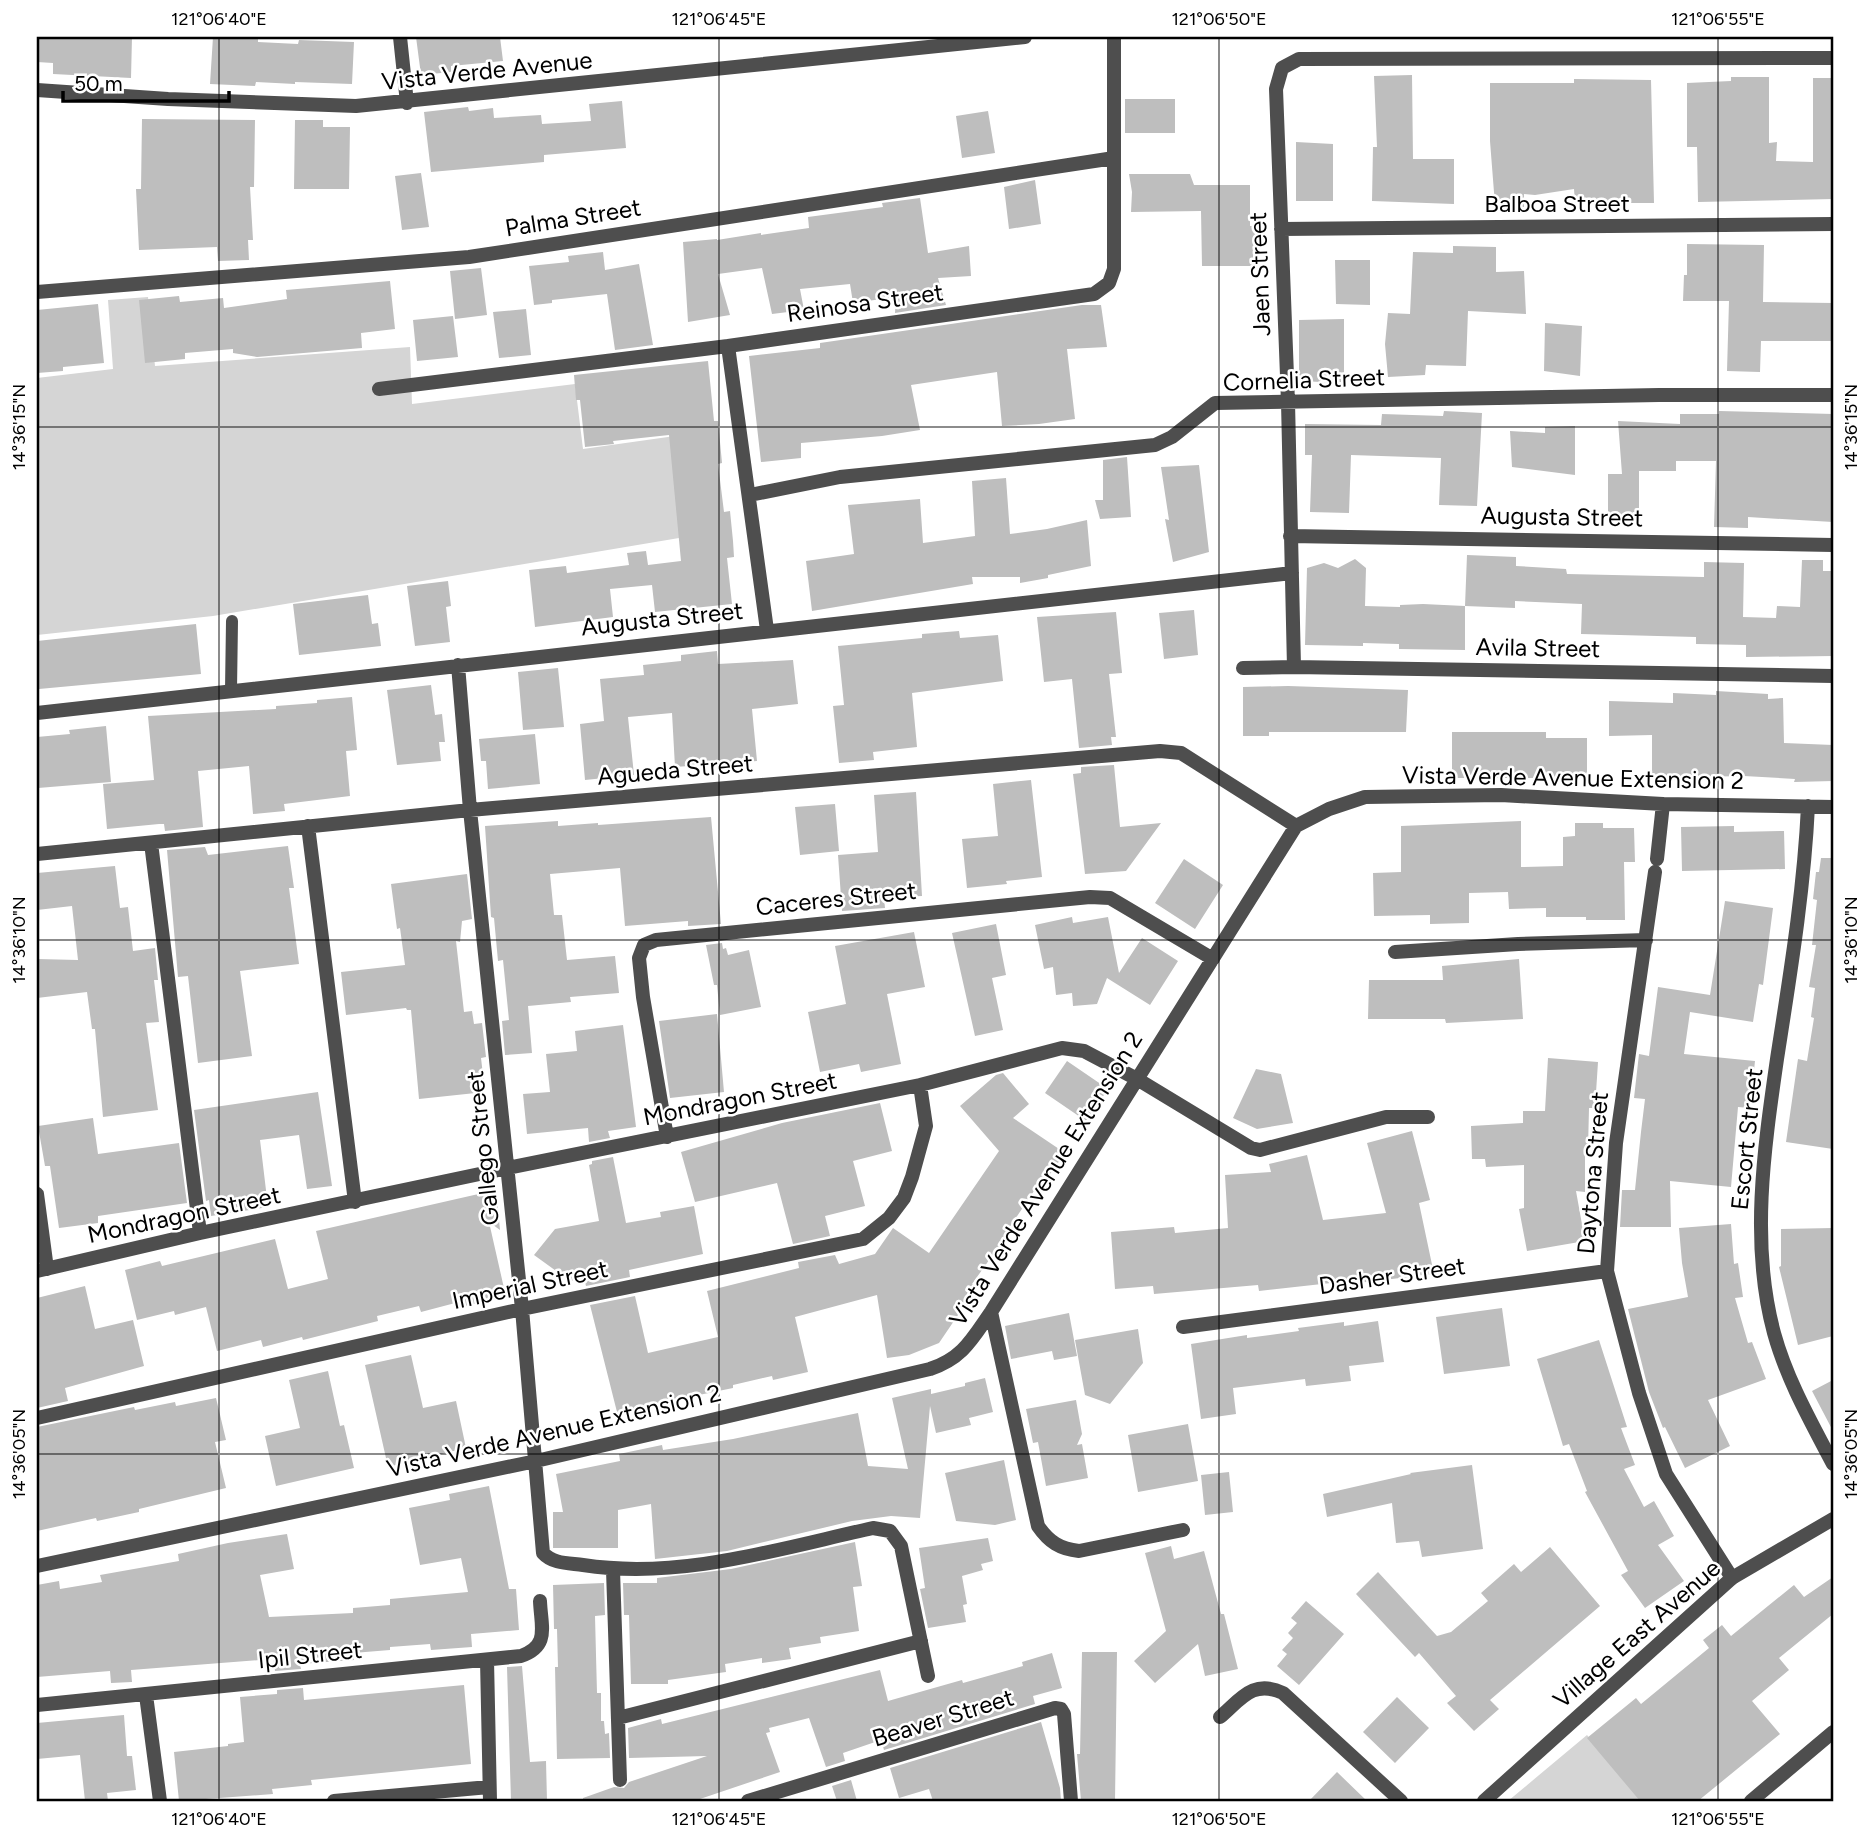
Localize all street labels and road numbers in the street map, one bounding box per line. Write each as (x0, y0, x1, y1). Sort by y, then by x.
street label: Vista Verde Avenue (380, 45, 594, 96)
street label: Balboa Street (1484, 189, 1630, 218)
street label: Palma Street (503, 192, 643, 243)
street label: Jaen Street (1243, 211, 1276, 337)
street label: Reinosa Street (785, 277, 945, 328)
street label: Cornelia Street (1222, 362, 1385, 397)
street label: Augusta Street (1480, 501, 1644, 532)
street label: Augusta Street (580, 596, 744, 641)
street label: Avila Street (1475, 632, 1601, 663)
street label: Agueda Street (596, 748, 754, 791)
street label: Vista Verde Avenue Extension 2 (1402, 760, 1744, 795)
street label: Caceres Street (754, 876, 918, 921)
street label: Vista Verde Avenue Extension 2 (943, 1026, 1149, 1332)
street label: Mondragon Street (641, 1066, 839, 1131)
street label: Escort Street (1725, 1067, 1768, 1211)
street label: Gallego Street (460, 1069, 505, 1227)
street label: Daytona Street (1571, 1091, 1614, 1255)
street label: Mondragon Street (85, 1180, 283, 1249)
street label: Dasher Street (1317, 1251, 1467, 1300)
street label: Imperial Street (449, 1254, 610, 1315)
street label: Vista Verde Avenue Extension 2 (384, 1378, 724, 1483)
street label: Village East Avenue (1547, 1553, 1726, 1714)
street label: Ipil Street (256, 1635, 364, 1674)
street label: Beaver Street (869, 1682, 1017, 1753)

